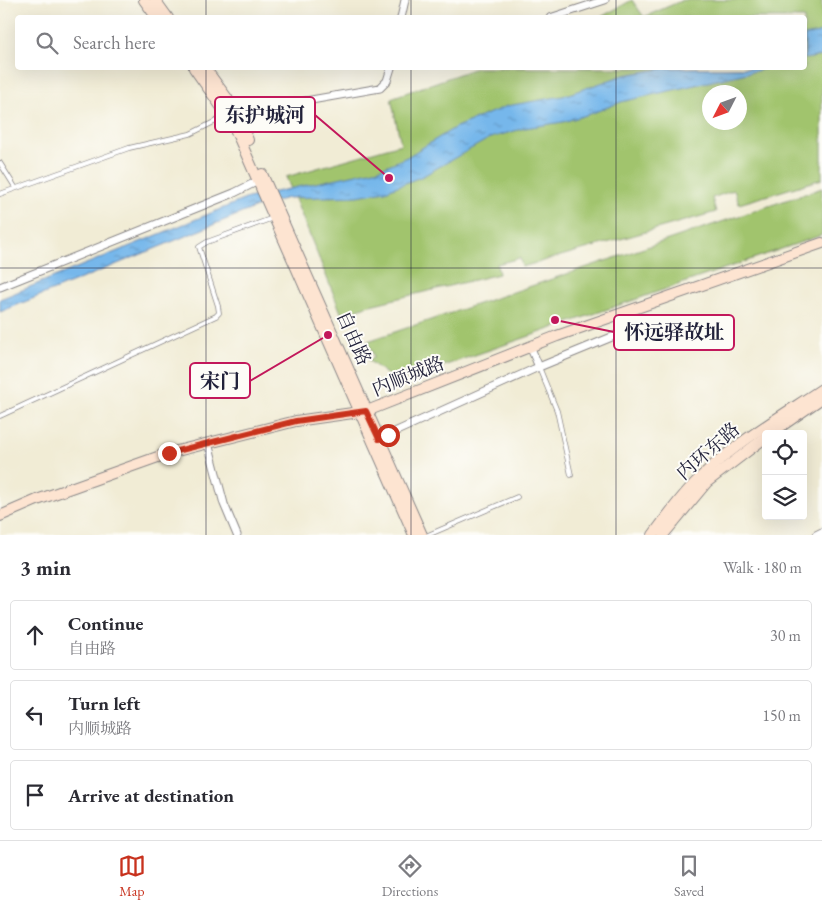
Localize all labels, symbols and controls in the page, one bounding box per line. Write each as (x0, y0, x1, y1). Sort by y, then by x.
search box (15, 15, 807, 70)
icon: search (33, 29, 61, 57)
text: Search here (73, 30, 155, 55)
north arrow (702, 85, 747, 130)
callout: 东护城河 (215, 97, 315, 132)
text: 东护城河 (225, 102, 305, 128)
street label: 自由路 (331, 307, 377, 369)
callout: 怀远驿故址 (614, 315, 734, 350)
text: 怀远驿故址 (624, 319, 724, 345)
street label: 内顺城路 (368, 350, 448, 402)
callout: 宋门 (190, 363, 250, 398)
text: 宋门 (200, 368, 240, 394)
street label: 内环东路 (671, 417, 745, 485)
route start (377, 424, 400, 447)
map controls (762, 430, 807, 520)
button: locate (762, 430, 807, 475)
route end (158, 442, 181, 465)
button: layers (762, 475, 807, 520)
text: 3 min (20, 554, 71, 581)
text: Walk · 180 m (723, 557, 802, 578)
text: Continue (68, 611, 143, 636)
icon: ahead (21, 621, 49, 649)
text: 30 m (770, 625, 801, 646)
text: 自由路 (68, 638, 116, 659)
text: Turn left (68, 691, 140, 716)
icon: left (21, 701, 49, 729)
text: 150 m (762, 705, 801, 726)
text: 内顺城路 (68, 718, 132, 739)
icon: arrive (21, 781, 49, 809)
text: Arrive at destination (68, 783, 234, 808)
tab: Map (118, 852, 146, 900)
tab: Directions (382, 852, 438, 900)
tab: Saved (674, 852, 704, 900)

